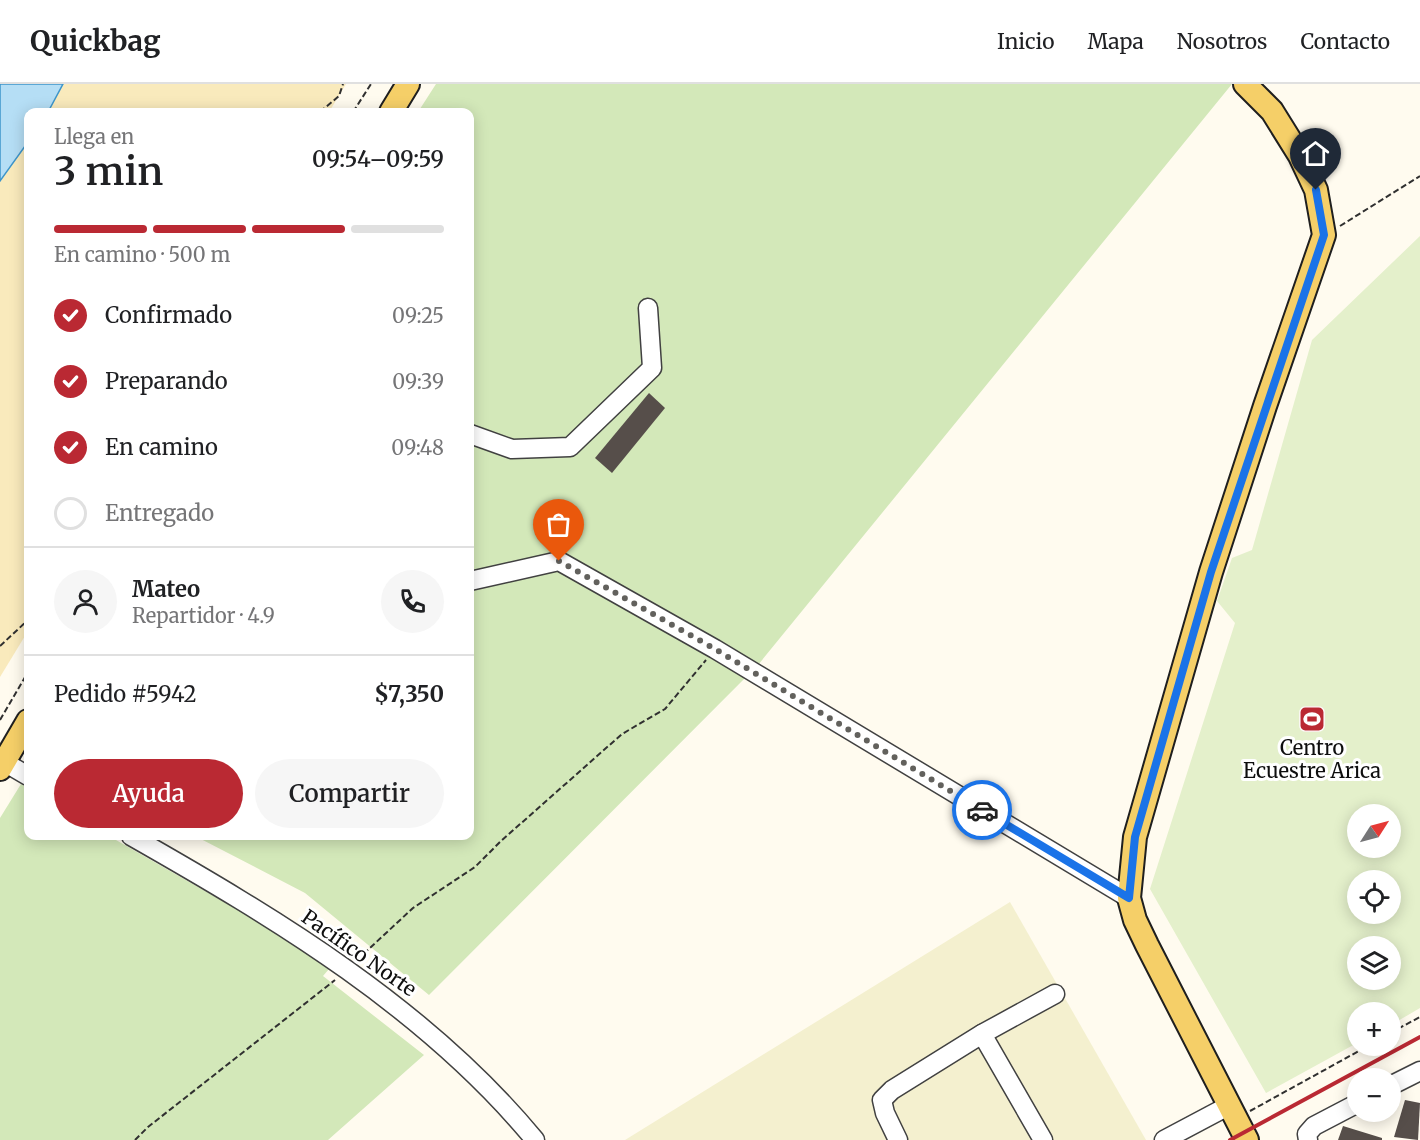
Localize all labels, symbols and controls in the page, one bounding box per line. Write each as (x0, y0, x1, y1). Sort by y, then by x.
text: Quickbag (30, 23, 161, 59)
text: Inicio (997, 28, 1055, 55)
text: Mapa (1088, 28, 1144, 55)
text: Nosotros (1177, 28, 1267, 55)
text: Contacto (1300, 28, 1390, 55)
text: Llega en (54, 124, 134, 149)
pin (1290, 128, 1341, 190)
icon: home (1299, 137, 1332, 170)
text: 09:54–09:59 (312, 145, 444, 173)
text: 3 min (54, 147, 163, 196)
text: En camino · 500 m (54, 242, 230, 267)
icon: check (54, 299, 87, 332)
text: Confirmado (105, 301, 232, 329)
text: 09:25 (392, 303, 444, 328)
icon: check (54, 365, 87, 398)
text: Preparando (105, 367, 228, 395)
text: 09:39 (392, 369, 444, 394)
icon: check (54, 431, 87, 464)
text: En camino (105, 433, 218, 461)
text: 09:48 (391, 435, 444, 460)
text: Entregado (105, 499, 214, 527)
pin (533, 499, 584, 561)
icon: bag (542, 508, 575, 541)
button: person (54, 570, 117, 633)
button: phone (381, 570, 444, 633)
text: Mateo (132, 575, 200, 603)
text: Repartidor · 4.9 (132, 603, 275, 628)
text: Pedido #5942 (54, 680, 197, 708)
text: $7,350 (374, 680, 444, 708)
sports icon: Centro Ecuestre Arica (1297, 704, 1327, 734)
place label: Centro Ecuestre Arica (1243, 735, 1381, 783)
button: Ayuda (54, 759, 243, 828)
button: Compartir (255, 759, 444, 828)
courier (952, 780, 1012, 840)
icon: car (966, 794, 999, 827)
north arrow (1347, 804, 1401, 858)
map controls (1347, 804, 1401, 1122)
button: locate (1347, 870, 1401, 924)
street label: Pacífico Norte (297, 904, 421, 1001)
button: layers (1347, 936, 1401, 990)
button: + (1347, 1002, 1401, 1056)
button: − (1347, 1068, 1401, 1122)

